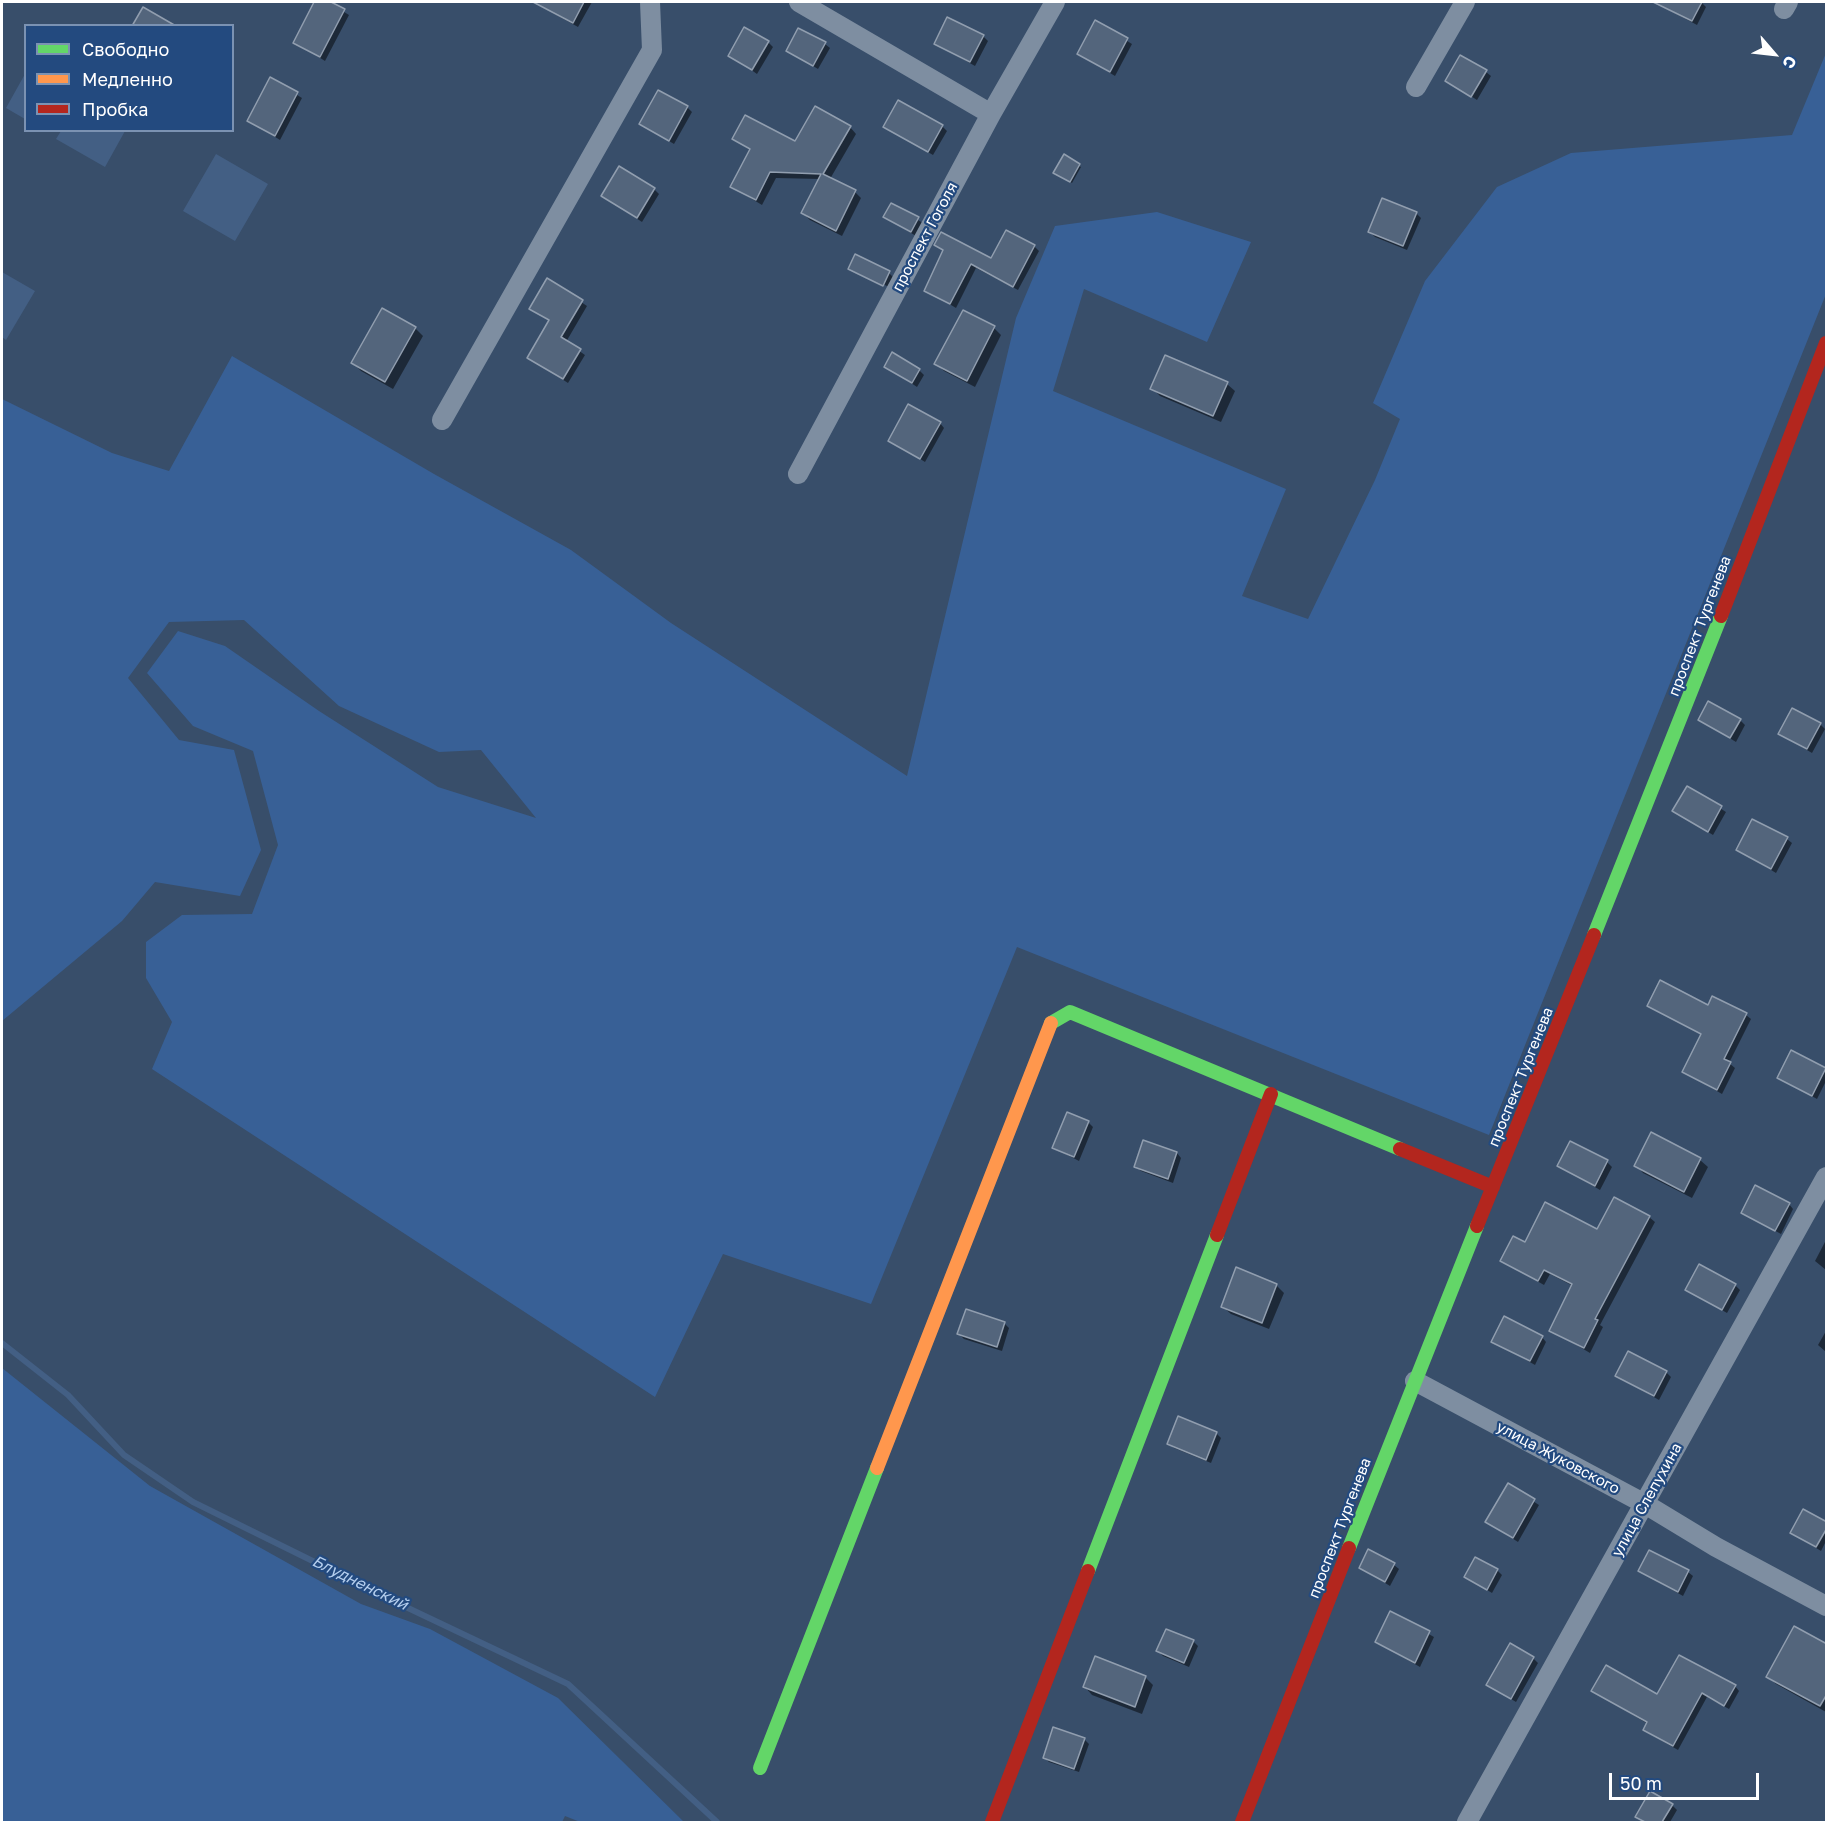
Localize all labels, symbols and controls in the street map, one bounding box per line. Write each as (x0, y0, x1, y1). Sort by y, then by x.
legend (24, 24, 234, 132)
north arrow (1744, 24, 1804, 84)
text: Свободно (82, 38, 169, 60)
text: С (1778, 53, 1801, 72)
text: Медленно (82, 68, 173, 90)
text: Пробка (82, 98, 148, 120)
street label: проспект Гоголя (889, 179, 961, 295)
street label: проспект Тургенева (1665, 553, 1735, 699)
street label: проспект Тургенева (1485, 1005, 1557, 1149)
street label: улица Жуковского (1493, 1418, 1623, 1498)
street label: улица Слепухина (1608, 1440, 1686, 1560)
street label: проспект Тургенева (1305, 1455, 1375, 1601)
water label: Блудненский (309, 1552, 411, 1614)
scale bar (1612, 1761, 1762, 1799)
text: 50 m (1620, 1772, 1662, 1794)

